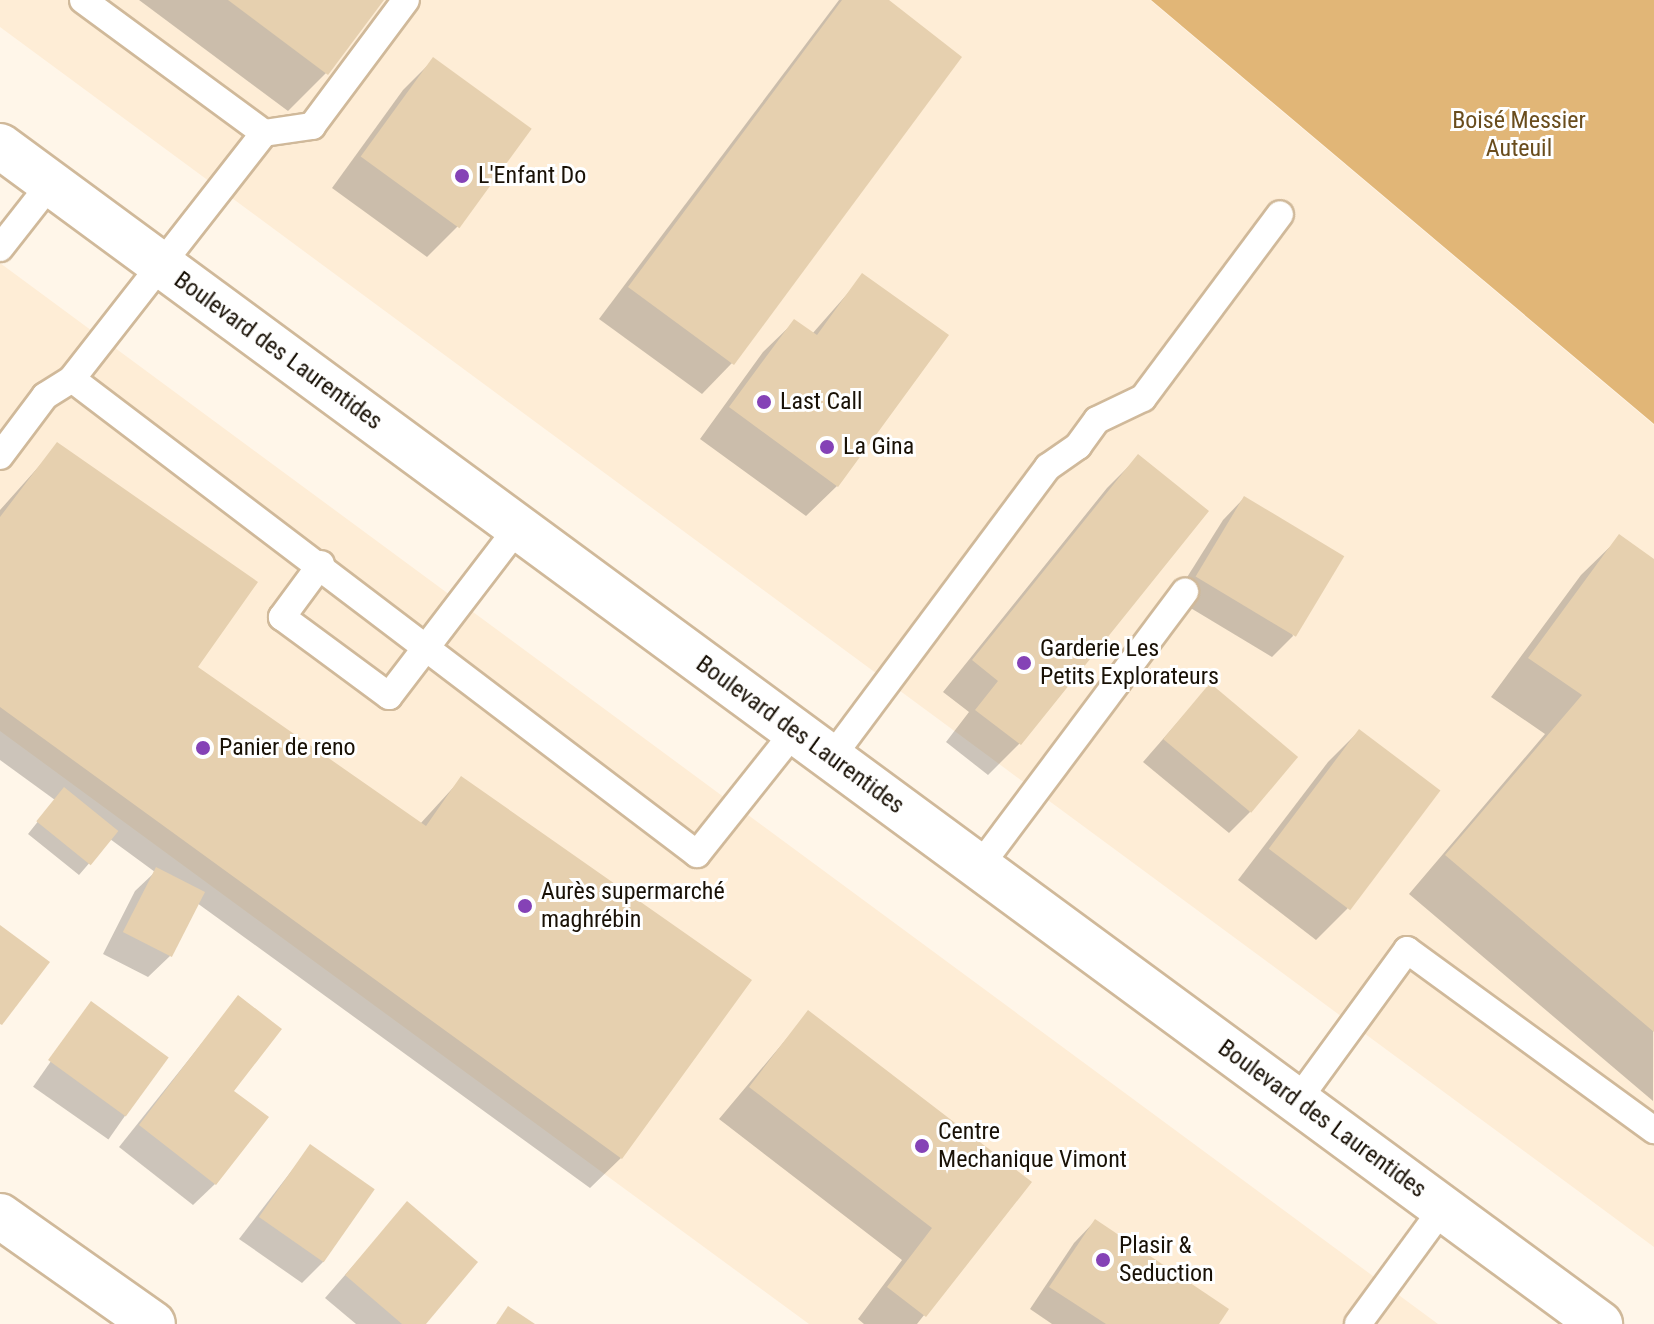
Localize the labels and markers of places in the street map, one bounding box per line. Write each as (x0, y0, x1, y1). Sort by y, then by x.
place label: L'Enfant Do (478, 162, 586, 190)
marker: L'Enfant Do (453, 167, 471, 185)
place label: Last Call (780, 388, 863, 416)
marker: Last Call (755, 393, 773, 411)
place label: La Gina (843, 433, 914, 461)
marker: La Gina (818, 438, 836, 456)
place label: Garderie Les Petits Explorateurs (1040, 635, 1219, 691)
marker: Garderie Les Petits Explorateurs (1015, 654, 1033, 672)
place label: Panier de reno (219, 734, 356, 762)
marker: Panier de reno (194, 739, 212, 757)
place label: Aurès supermarché maghrébin (541, 878, 725, 934)
marker: Aurès supermarché maghrébin (516, 897, 534, 915)
place label: Centre Mechanique Vimont (938, 1118, 1127, 1174)
marker: Centre Mechanique Vimont (913, 1137, 931, 1155)
place label: Plasir & Seduction (1119, 1232, 1214, 1288)
marker: Plasir & Seduction (1094, 1251, 1112, 1269)

